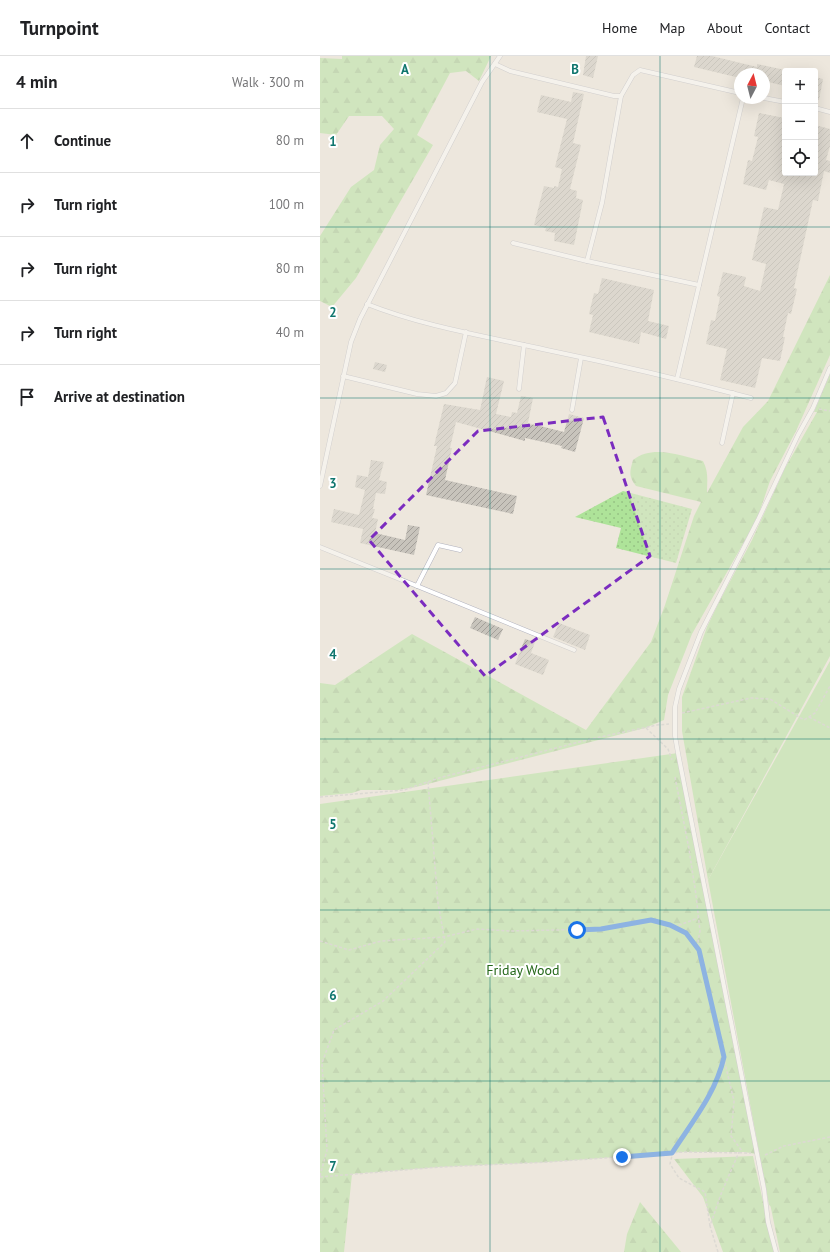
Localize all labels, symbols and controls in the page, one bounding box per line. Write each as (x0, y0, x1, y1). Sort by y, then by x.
text: Turnpoint (20, 16, 99, 40)
text: Home (602, 19, 637, 37)
text: Map (659, 19, 685, 37)
text: About (707, 19, 743, 37)
text: Contact (765, 19, 810, 37)
text: A (401, 61, 409, 78)
text: B (571, 61, 579, 78)
north arrow (734, 68, 770, 104)
map controls (782, 68, 818, 176)
button: + (782, 68, 818, 104)
text: 4 min (16, 71, 57, 93)
text: Walk · 300 m (232, 74, 304, 91)
button: − (782, 104, 818, 140)
icon: ahead (16, 130, 38, 152)
text: Continue (54, 131, 111, 150)
text: 80 m (276, 132, 304, 149)
text: 1 (329, 133, 337, 150)
button: locate (782, 140, 818, 176)
icon: right (16, 194, 38, 216)
text: Turn right (54, 195, 117, 214)
text: 100 m (269, 196, 304, 213)
icon: right (16, 258, 38, 280)
text: Turn right (54, 259, 117, 278)
text: 80 m (276, 260, 304, 277)
text: 2 (329, 304, 337, 321)
icon: right (16, 322, 38, 344)
text: Turn right (54, 323, 117, 342)
text: 40 m (276, 324, 304, 341)
icon: arrive (16, 386, 38, 408)
text: Arrive at destination (54, 387, 185, 406)
text: 3 (329, 475, 337, 492)
text: 4 (329, 646, 337, 663)
text: 5 (329, 816, 337, 833)
route start (568, 921, 586, 939)
park label: Friday Wood (486, 961, 560, 979)
text: 6 (329, 987, 337, 1004)
route end (613, 1148, 631, 1166)
text: 7 (329, 1158, 337, 1175)

